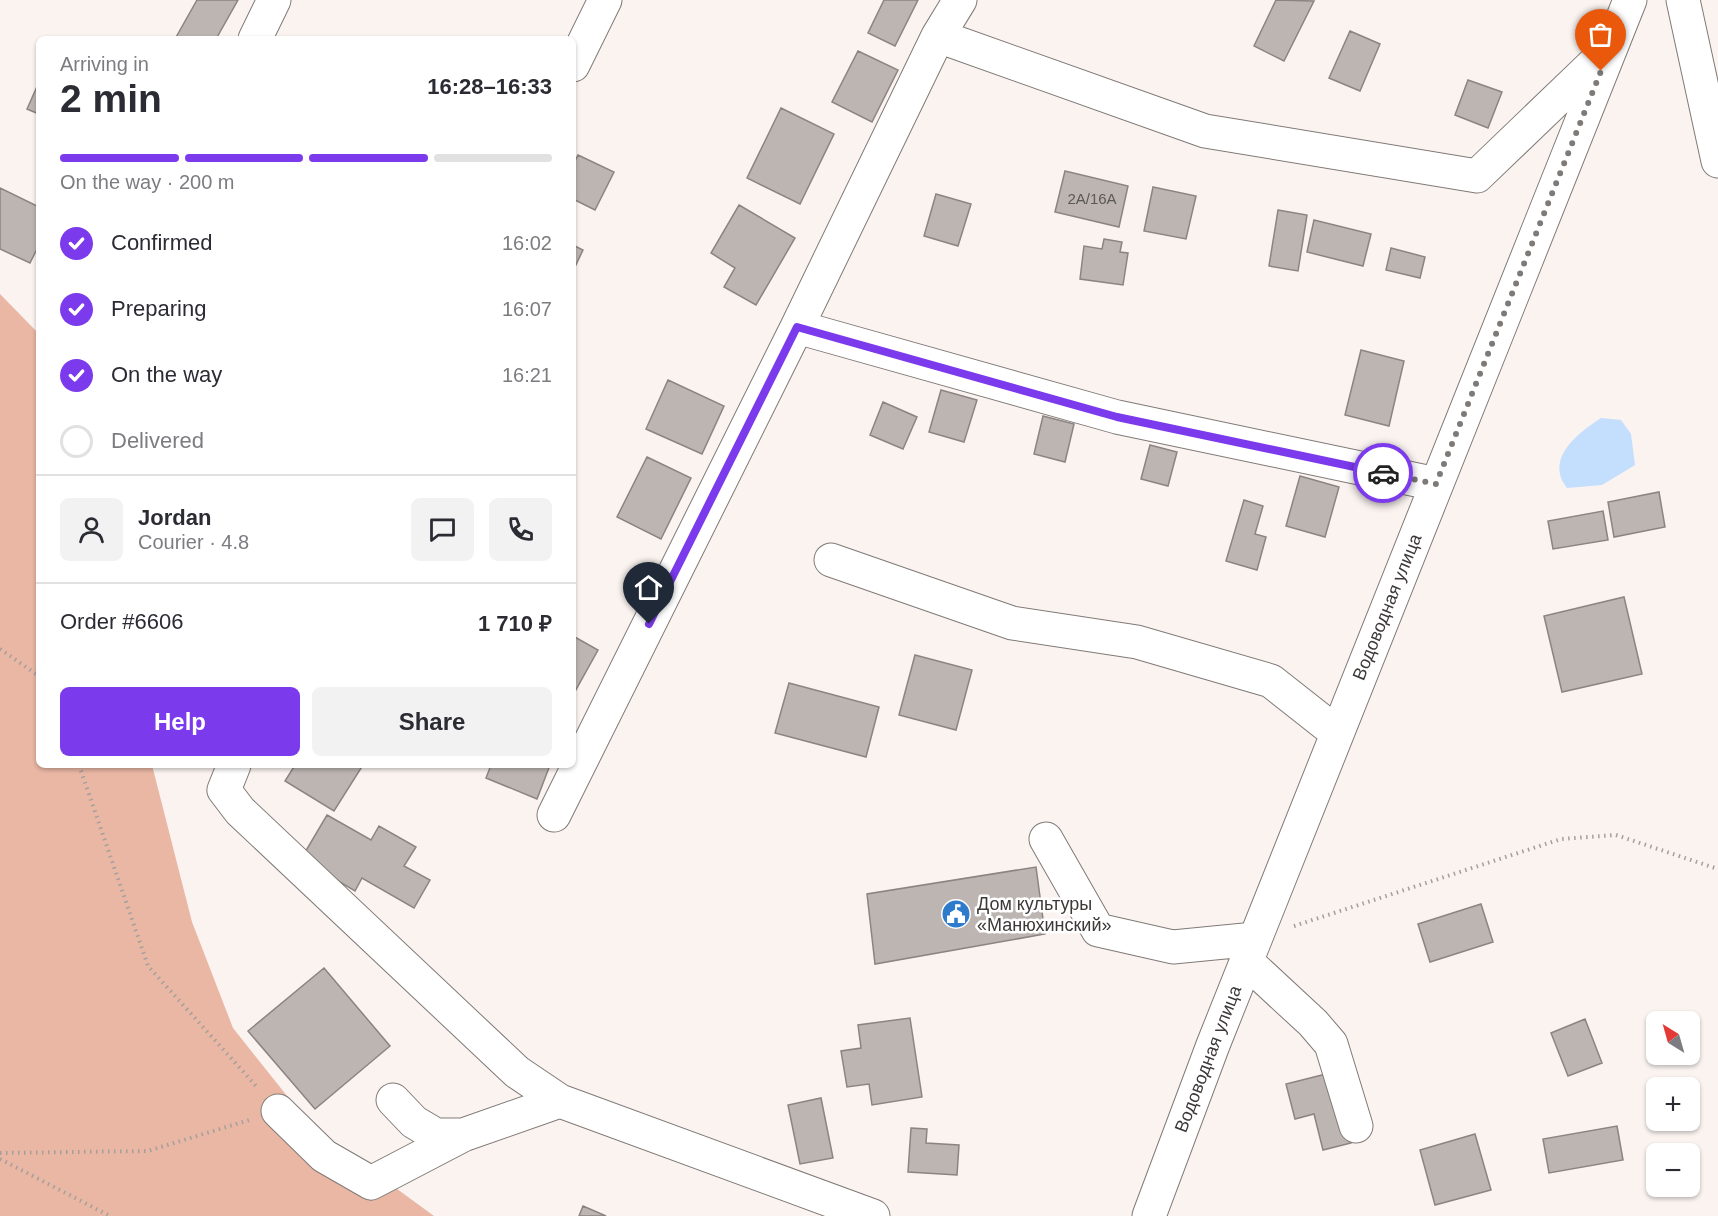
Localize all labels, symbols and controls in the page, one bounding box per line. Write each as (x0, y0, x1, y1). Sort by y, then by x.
pin (1575, 9, 1626, 71)
icon: bag (1584, 18, 1617, 51)
text: Arriving in (60, 53, 149, 75)
text: 16:28–16:33 (427, 74, 552, 99)
text: 2 min (60, 77, 162, 120)
text: On the way · 200 m (60, 171, 235, 193)
house number: 2А/16А (1067, 190, 1117, 207)
icon: check (60, 227, 93, 260)
text: Confirmed (111, 230, 212, 255)
text: 16:02 (502, 232, 552, 254)
icon: check (60, 293, 93, 326)
text: Preparing (111, 296, 206, 321)
text: 16:07 (502, 298, 552, 320)
icon: check (60, 359, 93, 392)
text: On the way (111, 362, 222, 387)
text: 16:21 (502, 364, 552, 386)
text: Delivered (111, 428, 204, 453)
courier (1353, 443, 1413, 503)
icon: car (1367, 457, 1400, 490)
button: person (60, 498, 123, 561)
button: chat (411, 498, 474, 561)
button: phone (489, 498, 552, 561)
text: Jordan (138, 505, 211, 530)
street label: Водоводная улица (1349, 530, 1426, 683)
text: Courier · 4.8 (138, 531, 249, 553)
pin (623, 562, 674, 624)
icon: home (632, 571, 665, 604)
text: Order #6606 (60, 609, 184, 634)
text: 1 710 ₽ (478, 611, 552, 636)
button: Help (60, 687, 300, 756)
button: Share (312, 687, 552, 756)
place label: Дом культуры «Манюхинский» (977, 894, 1111, 935)
public building icon: Дом культуры «Манюхинский» (940, 898, 972, 930)
street label: Водоводная улица (1171, 982, 1246, 1135)
north arrow (1646, 1011, 1700, 1065)
map controls (1646, 1011, 1700, 1197)
button: + (1646, 1077, 1700, 1131)
button: − (1646, 1143, 1700, 1197)

